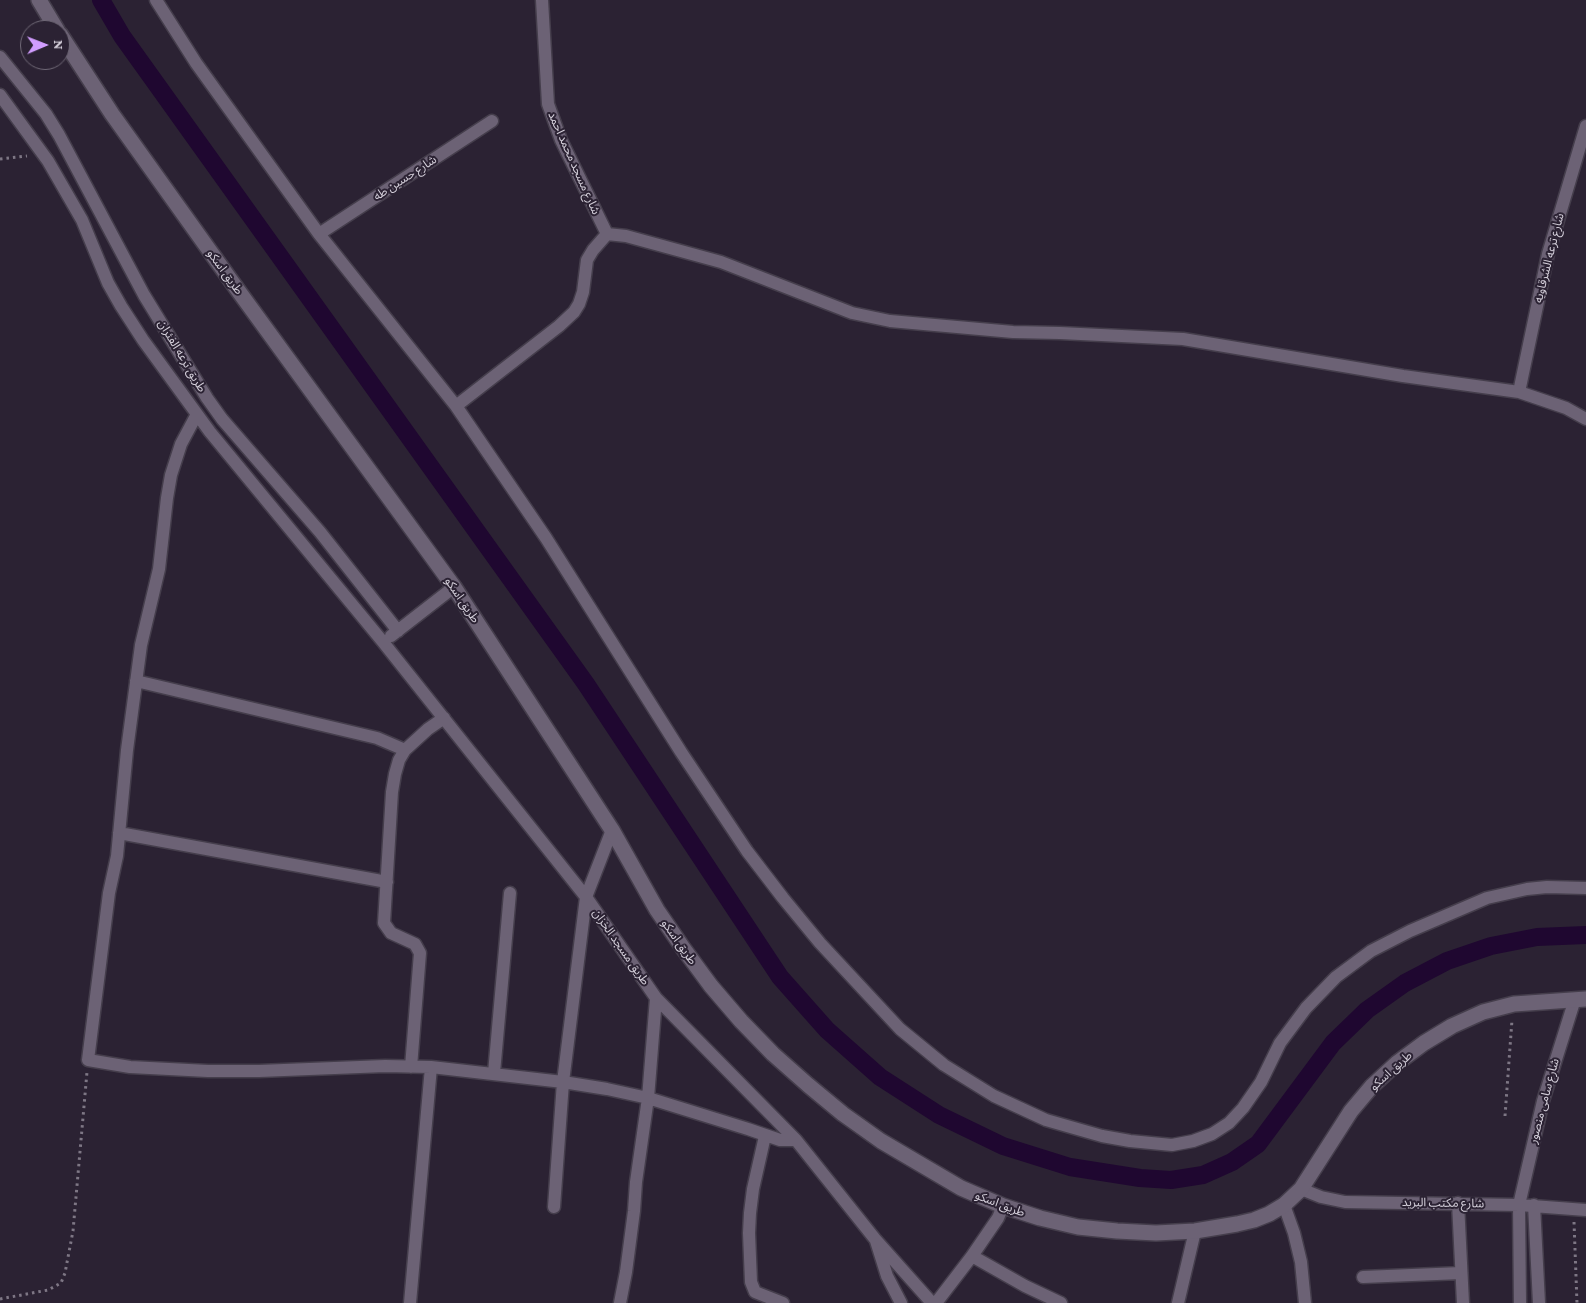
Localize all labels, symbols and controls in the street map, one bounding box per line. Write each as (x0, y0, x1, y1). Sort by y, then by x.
north arrow (20, 20, 70, 70)
text: N (51, 40, 67, 50)
street label: شارع مسجد محمد احمد (545, 109, 603, 217)
street label: شارع حسين طه (371, 152, 439, 204)
street label: شارع ترعه الشرقاويه (1531, 212, 1567, 304)
street label: طريق اسكو (204, 247, 246, 297)
street label: طريق ترعه الفئران (155, 317, 209, 395)
street label: طريق اسكو (441, 574, 483, 626)
street label: طريق مسجد الخزان (589, 906, 653, 988)
street label: طريق اسكو (658, 917, 700, 967)
street label: طريق اسكو (1367, 1048, 1415, 1094)
street label: شارع سامى منصور (1526, 1057, 1562, 1145)
street label: طريق اسكو (973, 1188, 1027, 1220)
street label: شارع مكتب البريد (1402, 1195, 1484, 1211)

